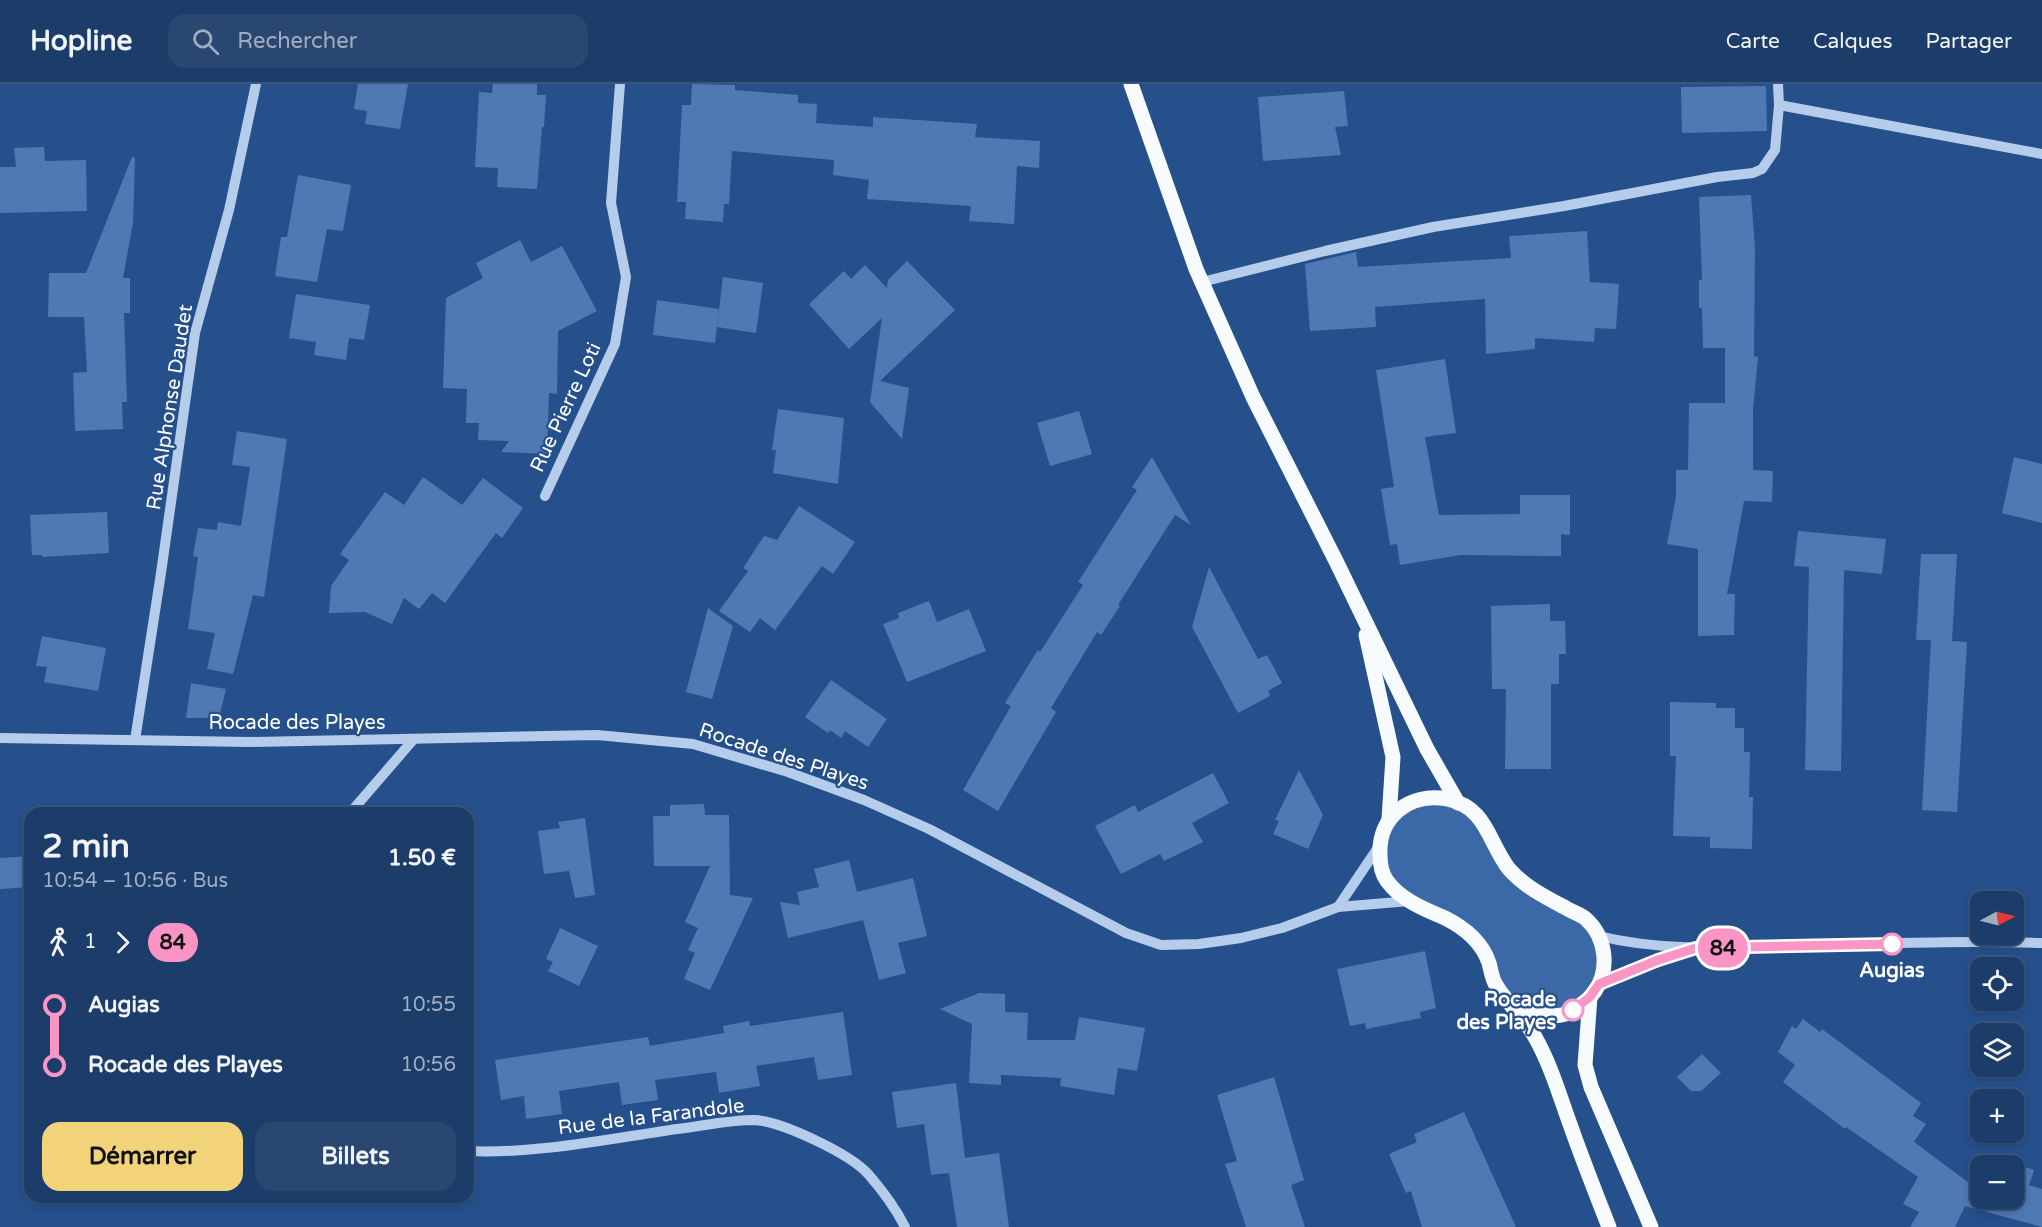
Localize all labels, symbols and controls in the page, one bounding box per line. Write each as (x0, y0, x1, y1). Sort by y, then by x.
search box (168, 14, 588, 68)
text: Hopline (30, 24, 132, 58)
icon: search (189, 25, 222, 58)
text: Rechercher (237, 28, 357, 54)
text: Carte (1726, 29, 1780, 54)
text: Calques (1813, 29, 1893, 54)
text: Partager (1926, 29, 2012, 54)
street label: Rue Alphonse Daudet (142, 302, 198, 512)
street label: Rue Pierre Loti (525, 339, 606, 476)
street label: Rocade des Playes (208, 711, 386, 735)
street label: Rocade des Playes (696, 718, 872, 796)
text: 2 min (42, 827, 130, 866)
text: 1.50 € (388, 845, 456, 871)
text: 10:54 – 10:56 · Bus (42, 869, 228, 893)
north arrow (1970, 891, 2024, 945)
map controls (1970, 891, 2024, 1209)
icon: walk (42, 926, 75, 959)
icon: forward (106, 926, 139, 959)
line badge: 84 (1696, 928, 1750, 968)
text: 1 (84, 930, 97, 954)
text: 84 (160, 930, 186, 955)
marker: Augias (1881, 933, 1903, 955)
text: 84 (1710, 936, 1736, 961)
button: locate (1970, 957, 2024, 1011)
place label: Augias (1859, 959, 1925, 983)
place label: Rocade des Playes (1456, 988, 1556, 1035)
text: Augias (88, 992, 160, 1018)
text: 10:55 (401, 993, 456, 1017)
marker: Rocade des Playes (1562, 999, 1584, 1021)
button: layers (1970, 1023, 2024, 1077)
text: Rocade des Playes (88, 1052, 283, 1078)
text: 10:56 (401, 1053, 456, 1077)
button: + (1970, 1089, 2024, 1143)
street label: Rue de la Farandole (557, 1094, 746, 1140)
button: Démarrer (42, 1122, 243, 1191)
button: Billets (255, 1122, 456, 1191)
button: − (1970, 1155, 2024, 1209)

